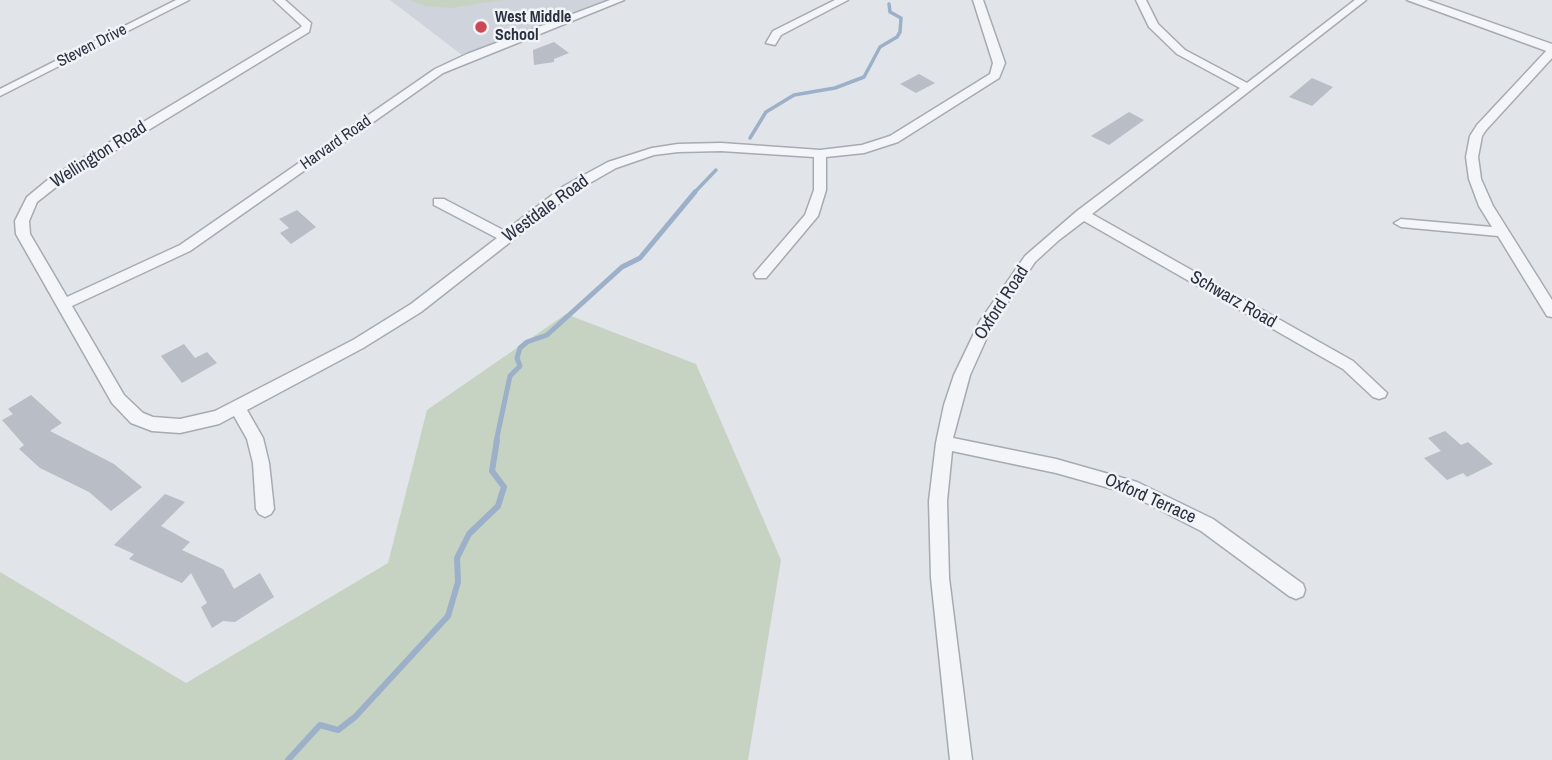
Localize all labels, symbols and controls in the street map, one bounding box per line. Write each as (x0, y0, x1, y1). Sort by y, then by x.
place label: West Middle School (495, 8, 571, 46)
marker: West Middle School (473, 19, 489, 35)
street label: Steven Drive (54, 20, 130, 72)
street label: Harvard Road (297, 112, 375, 174)
street label: Wellington Road (47, 117, 151, 193)
street label: Westdale Road (499, 171, 593, 247)
street label: Oxford Road (970, 262, 1034, 344)
street label: Schwarz Road (1186, 267, 1280, 333)
street label: Oxford Terrace (1101, 469, 1199, 529)

